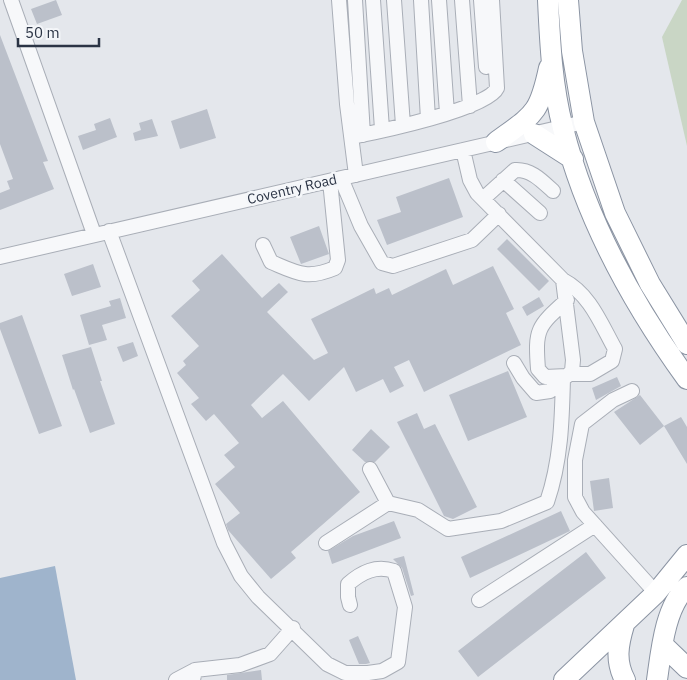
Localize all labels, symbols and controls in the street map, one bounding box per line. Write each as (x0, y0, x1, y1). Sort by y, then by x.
scale bar (18, 15, 99, 47)
text: 50 m (25, 23, 60, 42)
street label: Coventry Road (245, 170, 339, 208)

